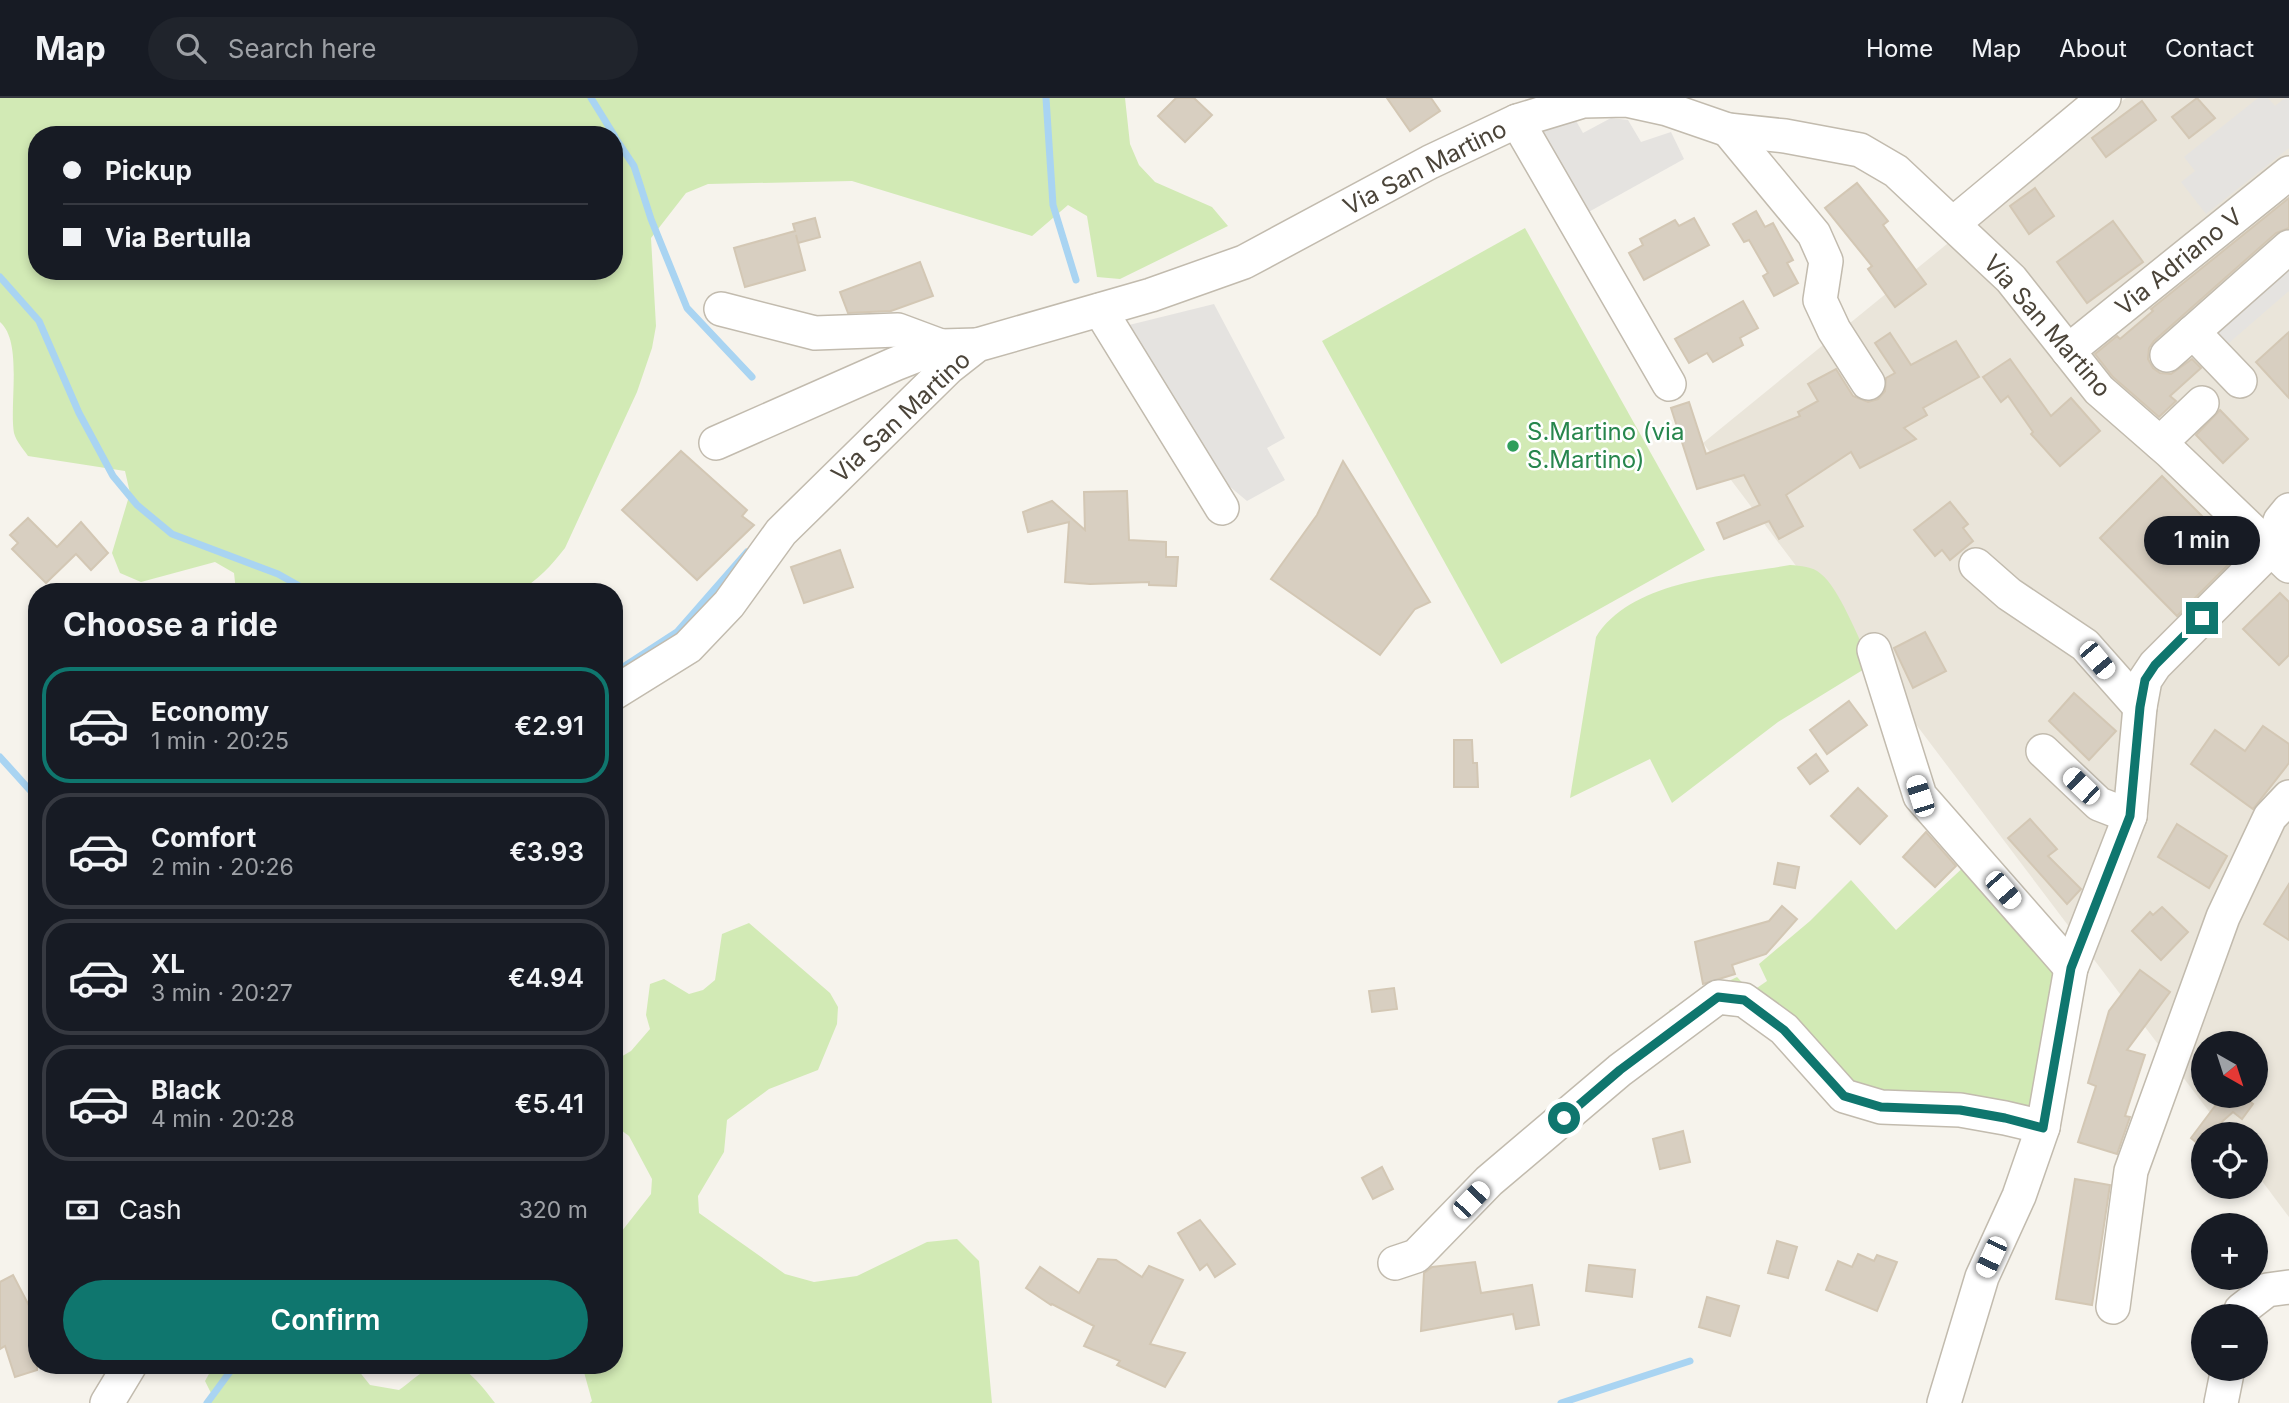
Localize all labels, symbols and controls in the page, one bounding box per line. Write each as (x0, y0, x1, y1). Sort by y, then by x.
search box (148, 17, 638, 80)
text: Map (35, 28, 106, 68)
icon: search (172, 29, 210, 67)
text: Search here (228, 33, 376, 64)
text: Home (1866, 34, 1933, 63)
text: Map (1971, 34, 2021, 63)
text: About (2059, 34, 2127, 63)
text: Contact (2165, 34, 2254, 63)
street label: Via San Martino (1338, 114, 1511, 221)
text: Pickup (105, 155, 192, 186)
street label: Via Adriano V (2110, 202, 2248, 321)
text: Via Bertulla (105, 222, 251, 253)
street label: Via San Martino (1978, 249, 2117, 403)
street label: Via San Martino (825, 345, 976, 488)
place label: S.Martino (via S.Martino) (1527, 417, 1684, 474)
marker: S.Martino (via S.Martino) (1505, 438, 1521, 454)
callout: 1 min (2144, 517, 2260, 566)
text: 1 min (2174, 526, 2230, 554)
route end (2186, 602, 2218, 634)
text: Choose a ride (63, 605, 278, 644)
car (2076, 637, 2119, 683)
icon: car (67, 694, 130, 757)
text: Economy (151, 696, 269, 727)
text: €2.91 (515, 710, 584, 741)
text: 1 min · 20:25 (151, 727, 289, 755)
car (2059, 764, 2104, 808)
car (1904, 773, 1937, 819)
icon: car (67, 820, 130, 883)
text: Comfort (151, 822, 256, 853)
text: €3.93 (509, 836, 584, 867)
text: 2 min · 20:26 (151, 853, 294, 881)
car (1982, 867, 2025, 913)
icon: car (67, 946, 130, 1009)
text: XL (151, 948, 185, 979)
text: €4.94 (508, 962, 584, 993)
text: 3 min · 20:27 (151, 979, 293, 1007)
north arrow (2191, 1031, 2268, 1108)
map controls (2191, 1031, 2268, 1381)
icon: car (67, 1072, 130, 1135)
text: Black (151, 1074, 221, 1105)
text: €5.41 (515, 1088, 584, 1119)
route start (1548, 1102, 1580, 1134)
text: 4 min · 20:28 (151, 1105, 295, 1133)
button: locate (2191, 1122, 2268, 1199)
car (1449, 1178, 1494, 1222)
icon: cash (63, 1191, 101, 1229)
text: Cash (119, 1194, 182, 1225)
text: 320 m (519, 1196, 588, 1224)
button: + (2191, 1213, 2268, 1290)
car (1973, 1234, 2010, 1280)
button: Confirm (63, 1280, 588, 1360)
button: − (2191, 1304, 2268, 1381)

